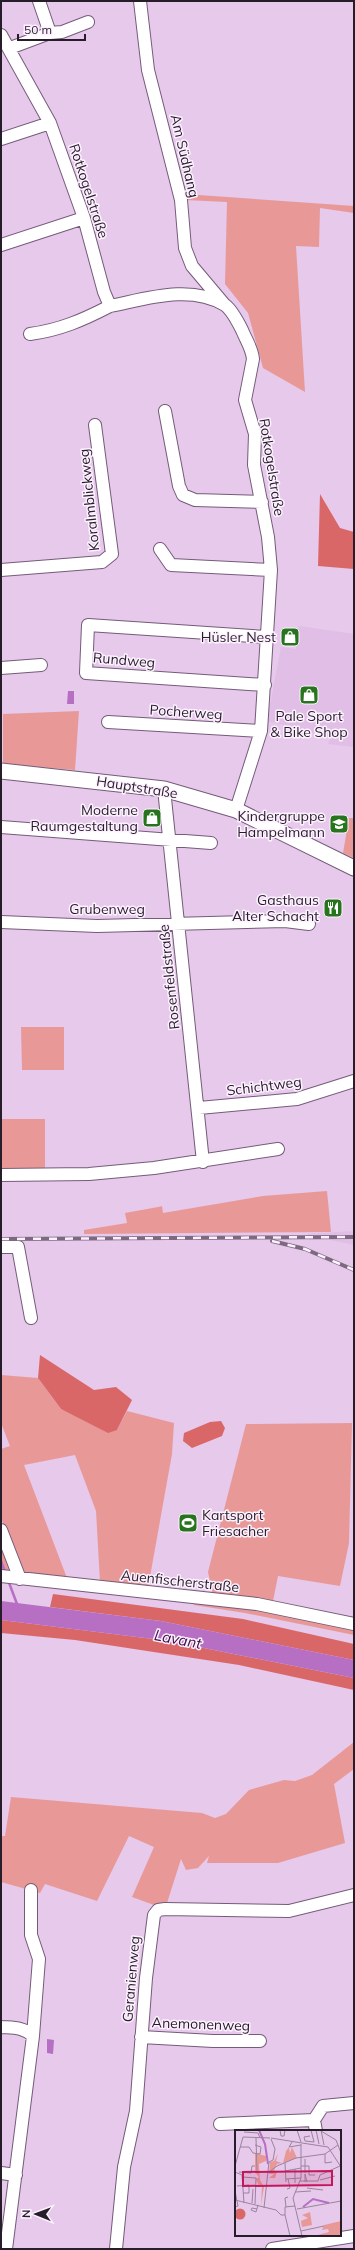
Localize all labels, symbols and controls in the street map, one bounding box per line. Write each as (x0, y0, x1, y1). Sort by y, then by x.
scale bar (18, 16, 85, 42)
text: 50 m (24, 22, 52, 37)
street label: Am Südhang (167, 113, 203, 199)
street label: Rotkogelstraße (65, 141, 113, 241)
street label: Rotkogelstraße (255, 417, 289, 517)
street label: Koralmblickweg (75, 448, 103, 552)
shop icon: Hüsler Nest (279, 626, 301, 648)
place label: Hüsler Nest (201, 628, 276, 646)
street label: Rundweg (92, 648, 156, 672)
shop icon: Pale Sport & Bike Shop (298, 684, 320, 706)
street label: Pocherweg (149, 700, 223, 724)
place label: Pale Sport & Bike Shop (270, 707, 348, 741)
street label: Hauptstraße (95, 772, 179, 802)
place label: Moderne Raumgestaltung (30, 801, 138, 835)
shop icon: Moderne Raumgestaltung (141, 807, 163, 829)
place label: Kindergruppe Hampelmann (237, 807, 325, 841)
school or university icon: Kindergruppe Hampelmann (328, 813, 350, 835)
place label: Gasthaus Alter Schacht (232, 891, 319, 925)
restaurant icon: Gasthaus Alter Schacht (322, 897, 344, 919)
street label: Grubenweg (69, 900, 145, 918)
street label: Rosenfeldstraße (155, 923, 183, 1031)
street label: Schichtweg (225, 1072, 303, 1100)
place label: Kartsport Friesacher (202, 1506, 270, 1540)
sports icon: Kartsport Friesacher (177, 1512, 199, 1534)
street label: Auenfischerstraße (120, 1566, 240, 1596)
water label: Lavant (153, 1625, 204, 1653)
street label: Geranienweg (118, 1935, 144, 2023)
street label: Anemonenweg (151, 2013, 251, 2035)
inset map (235, 2130, 341, 2236)
north arrow (16, 2194, 56, 2234)
text: N (19, 2210, 33, 2218)

